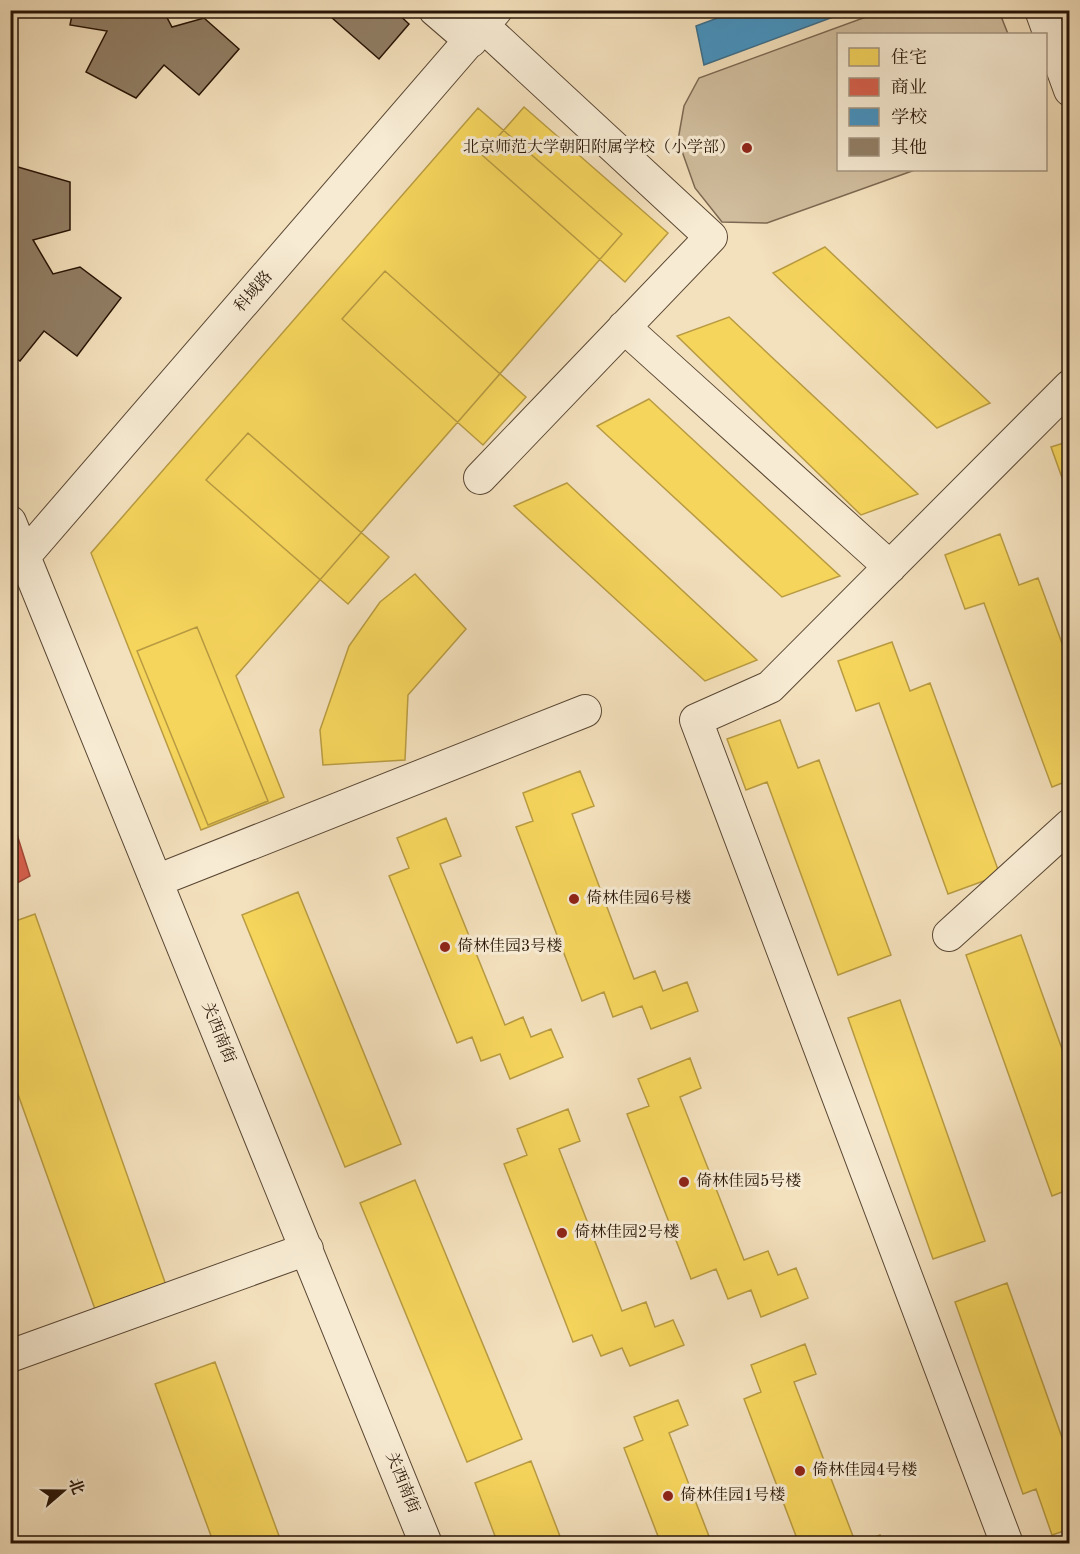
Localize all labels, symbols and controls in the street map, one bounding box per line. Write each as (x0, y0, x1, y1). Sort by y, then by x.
legend (837, 33, 1047, 171)
text: 住宅 (891, 47, 927, 67)
text: 商业 (891, 77, 927, 97)
text: 学校 (891, 107, 927, 127)
text: 其他 (891, 137, 927, 157)
place label: 北京师范大学朝阳附属学校（小学部） (463, 138, 735, 156)
marker: 北京师范大学朝阳附属学校（小学部） (740, 141, 754, 155)
street label: 科域路 (231, 267, 276, 315)
place label: 倚林佳园6号楼 (586, 889, 691, 907)
marker: 倚林佳园6号楼 (567, 892, 581, 906)
place label: 倚林佳园3号楼 (457, 937, 562, 955)
marker: 倚林佳园3号楼 (438, 940, 452, 954)
street label: 关西南街 (199, 1000, 239, 1066)
place label: 倚林佳园5号楼 (696, 1172, 801, 1190)
marker: 倚林佳园5号楼 (677, 1175, 691, 1189)
place label: 倚林佳园2号楼 (574, 1223, 679, 1241)
marker: 倚林佳园2号楼 (555, 1226, 569, 1240)
street label: 关西南街 (383, 1450, 423, 1516)
north arrow (33, 1461, 93, 1521)
place label: 倚林佳园4号楼 (812, 1461, 917, 1479)
marker: 倚林佳园4号楼 (793, 1464, 807, 1478)
text: 北 (65, 1476, 87, 1497)
place label: 倚林佳园1号楼 (680, 1486, 785, 1504)
marker: 倚林佳园1号楼 (661, 1489, 675, 1503)

